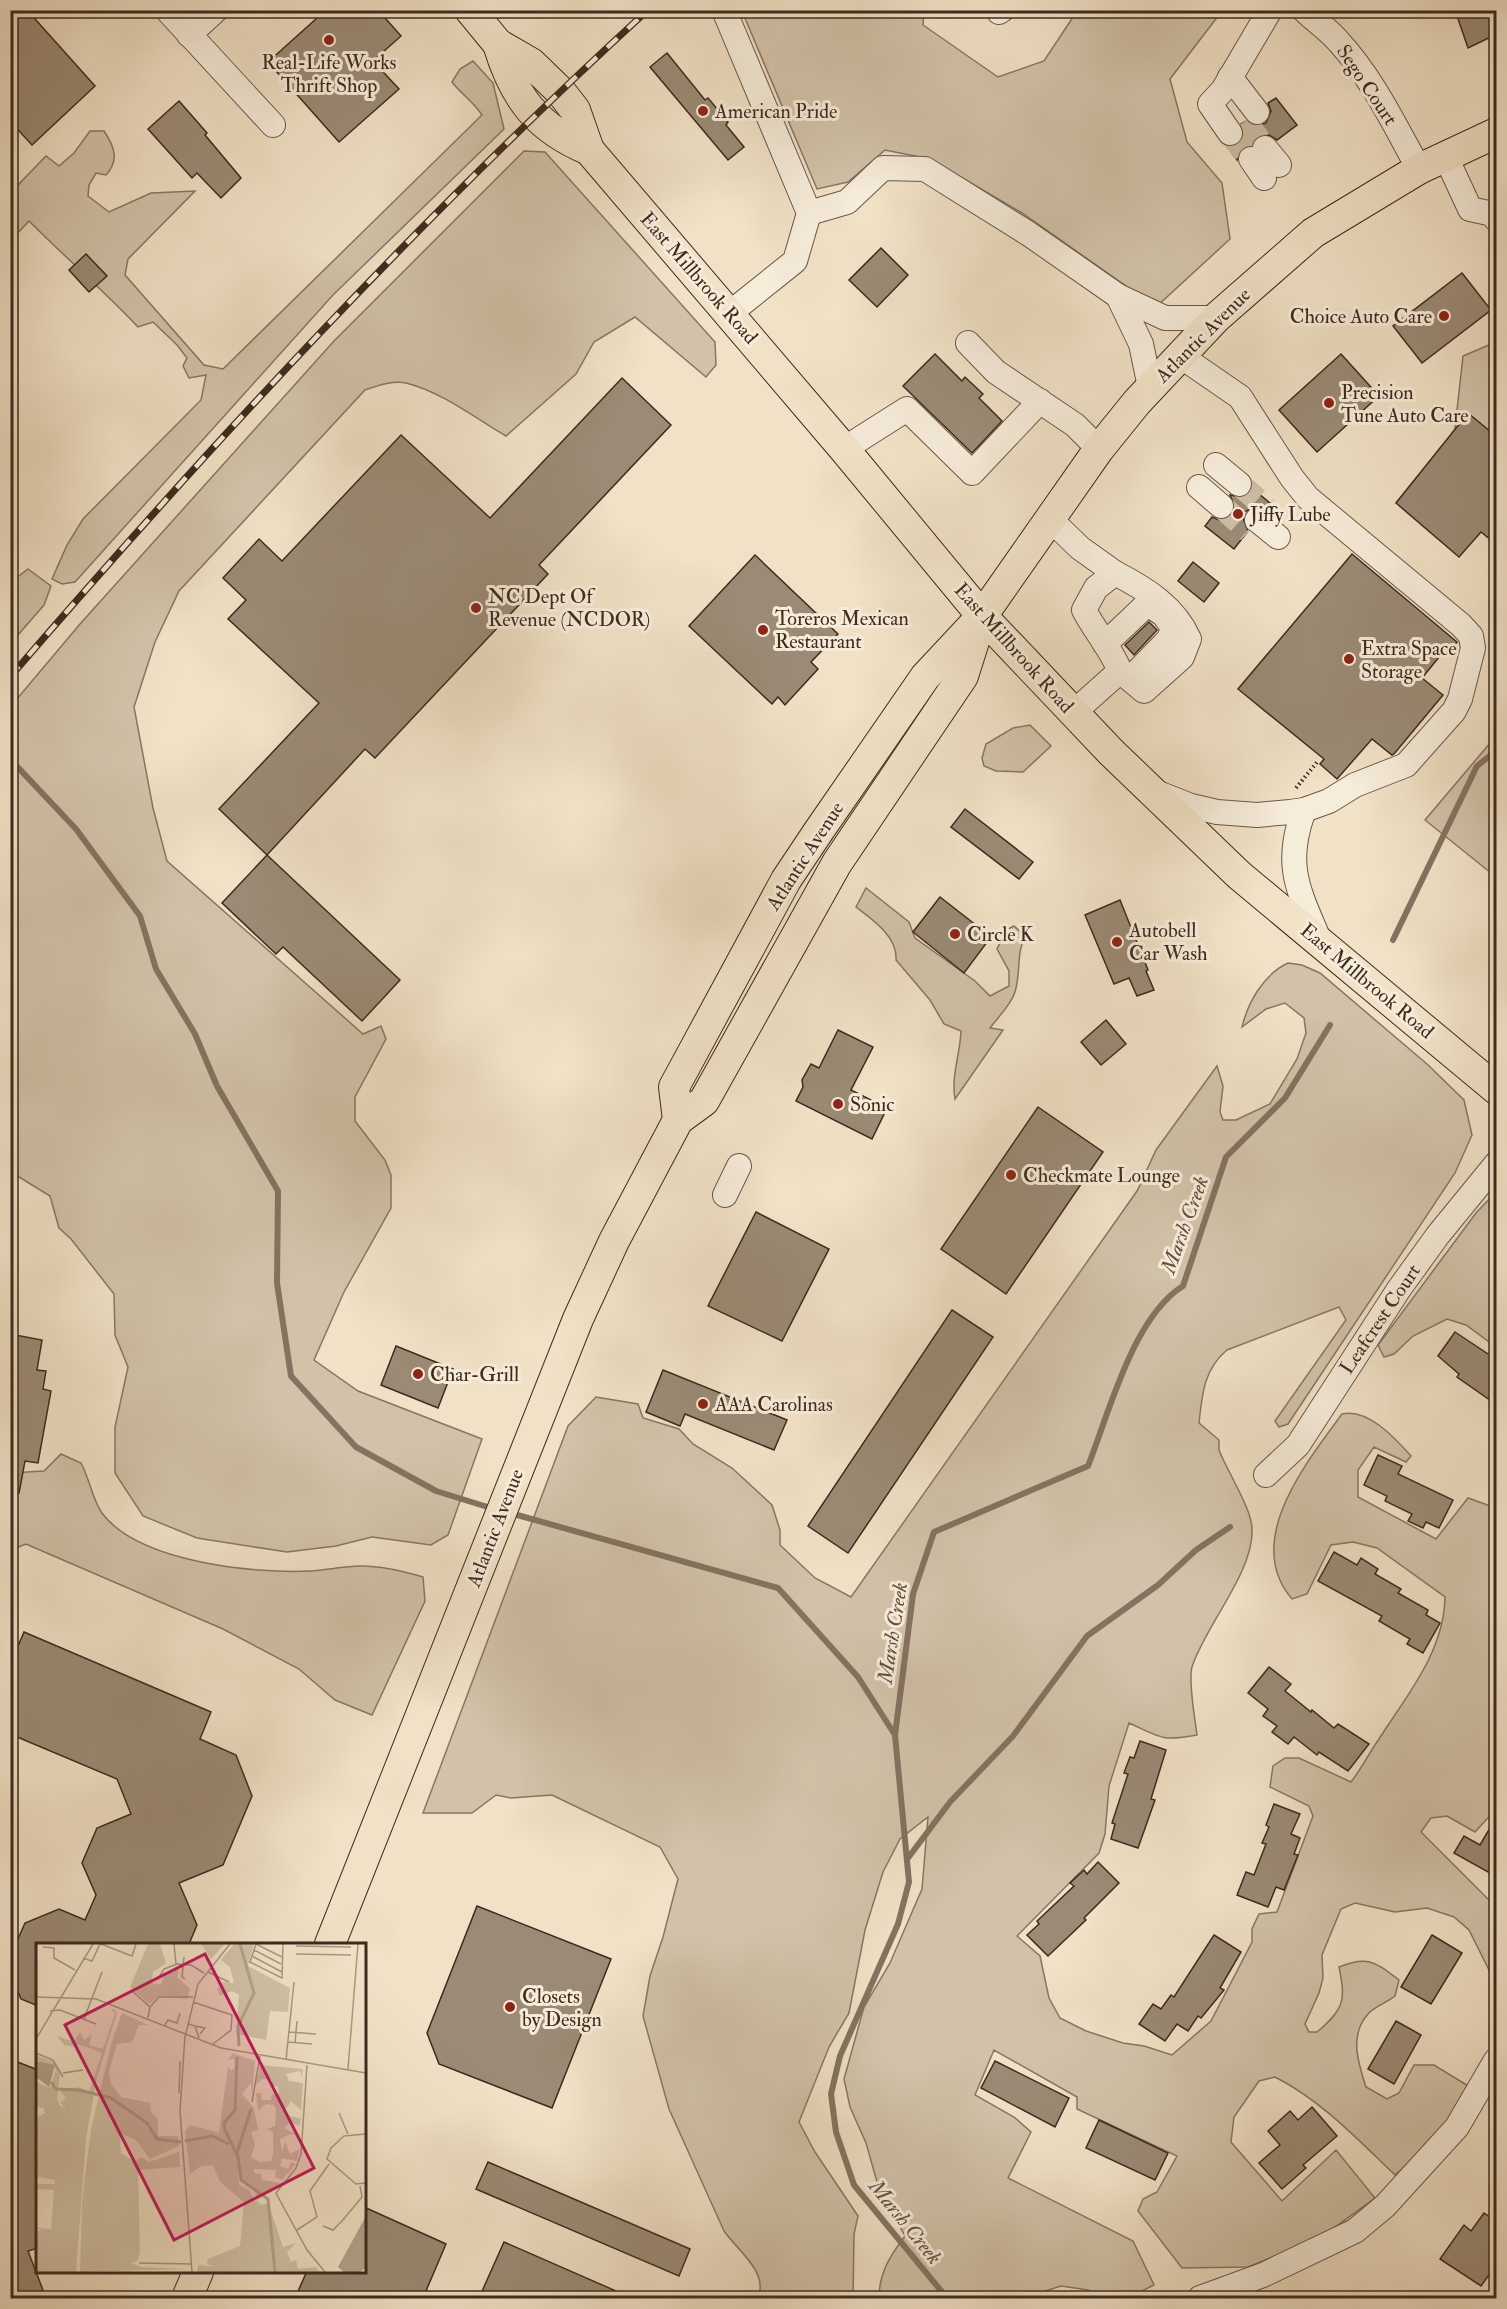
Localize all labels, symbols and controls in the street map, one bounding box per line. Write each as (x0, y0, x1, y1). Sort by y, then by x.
marker: Real-Life Works Thrift Shop (322, 33, 336, 47)
street label: Sego Court (1331, 40, 1403, 130)
place label: Real-Life Works Thrift Shop (262, 50, 397, 99)
place label: American Pride (714, 99, 837, 124)
marker: American Pride (696, 104, 710, 118)
street label: East Millbrook Road (635, 207, 763, 349)
street label: Atlantic Avenue (1149, 282, 1256, 389)
place label: Choice Auto Care (1290, 304, 1432, 329)
marker: Choice Auto Care (1437, 309, 1451, 323)
place label: Precision Tune Auto Care (1341, 380, 1469, 428)
marker: Precision Tune Auto Care (1322, 396, 1336, 410)
place label: Jiffy Lube (1249, 502, 1331, 527)
marker: Jiffy Lube (1231, 507, 1245, 521)
street label: East Millbrook Road (949, 578, 1079, 718)
place label: NC Dept Of Revenue (NCDOR) (488, 584, 650, 632)
marker: NC Dept Of Revenue (NCDOR) (469, 601, 483, 615)
place label: Toreros Mexican Restaurant (775, 606, 909, 654)
marker: Toreros Mexican Restaurant (756, 623, 770, 637)
place label: Extra Space Storage (1361, 636, 1457, 684)
marker: Extra Space Storage (1342, 652, 1356, 666)
street label: Atlantic Avenue (760, 797, 849, 916)
place label: Autobell Car Wash (1128, 918, 1208, 966)
street label: East Millbrook Road (1295, 918, 1439, 1044)
place label: Circle K (967, 922, 1035, 947)
marker: Circle K (948, 927, 962, 941)
marker: Autobell Car Wash (1110, 935, 1124, 949)
place label: Sonic (850, 1092, 894, 1117)
marker: Sonic (831, 1097, 845, 1111)
place label: Checkmate Lounge (1023, 1163, 1180, 1188)
marker: Checkmate Lounge (1004, 1168, 1018, 1182)
water label: Marsh Creek (1154, 1173, 1215, 1279)
street label: Leafcrest Court (1334, 1259, 1426, 1379)
place label: Char-Grill (430, 1362, 519, 1387)
marker: Char-Grill (411, 1367, 425, 1381)
place label: AAA Carolinas (714, 1392, 833, 1417)
marker: AAA Carolinas (696, 1397, 710, 1411)
street label: Atlantic Avenue (461, 1465, 529, 1592)
water label: Marsh Creek (871, 1581, 914, 1687)
inset map (36, 1943, 366, 2273)
place label: Closets by Design (522, 1984, 602, 2032)
marker: Closets by Design (503, 2000, 517, 2014)
water label: Marsh Creek (861, 2172, 948, 2270)

